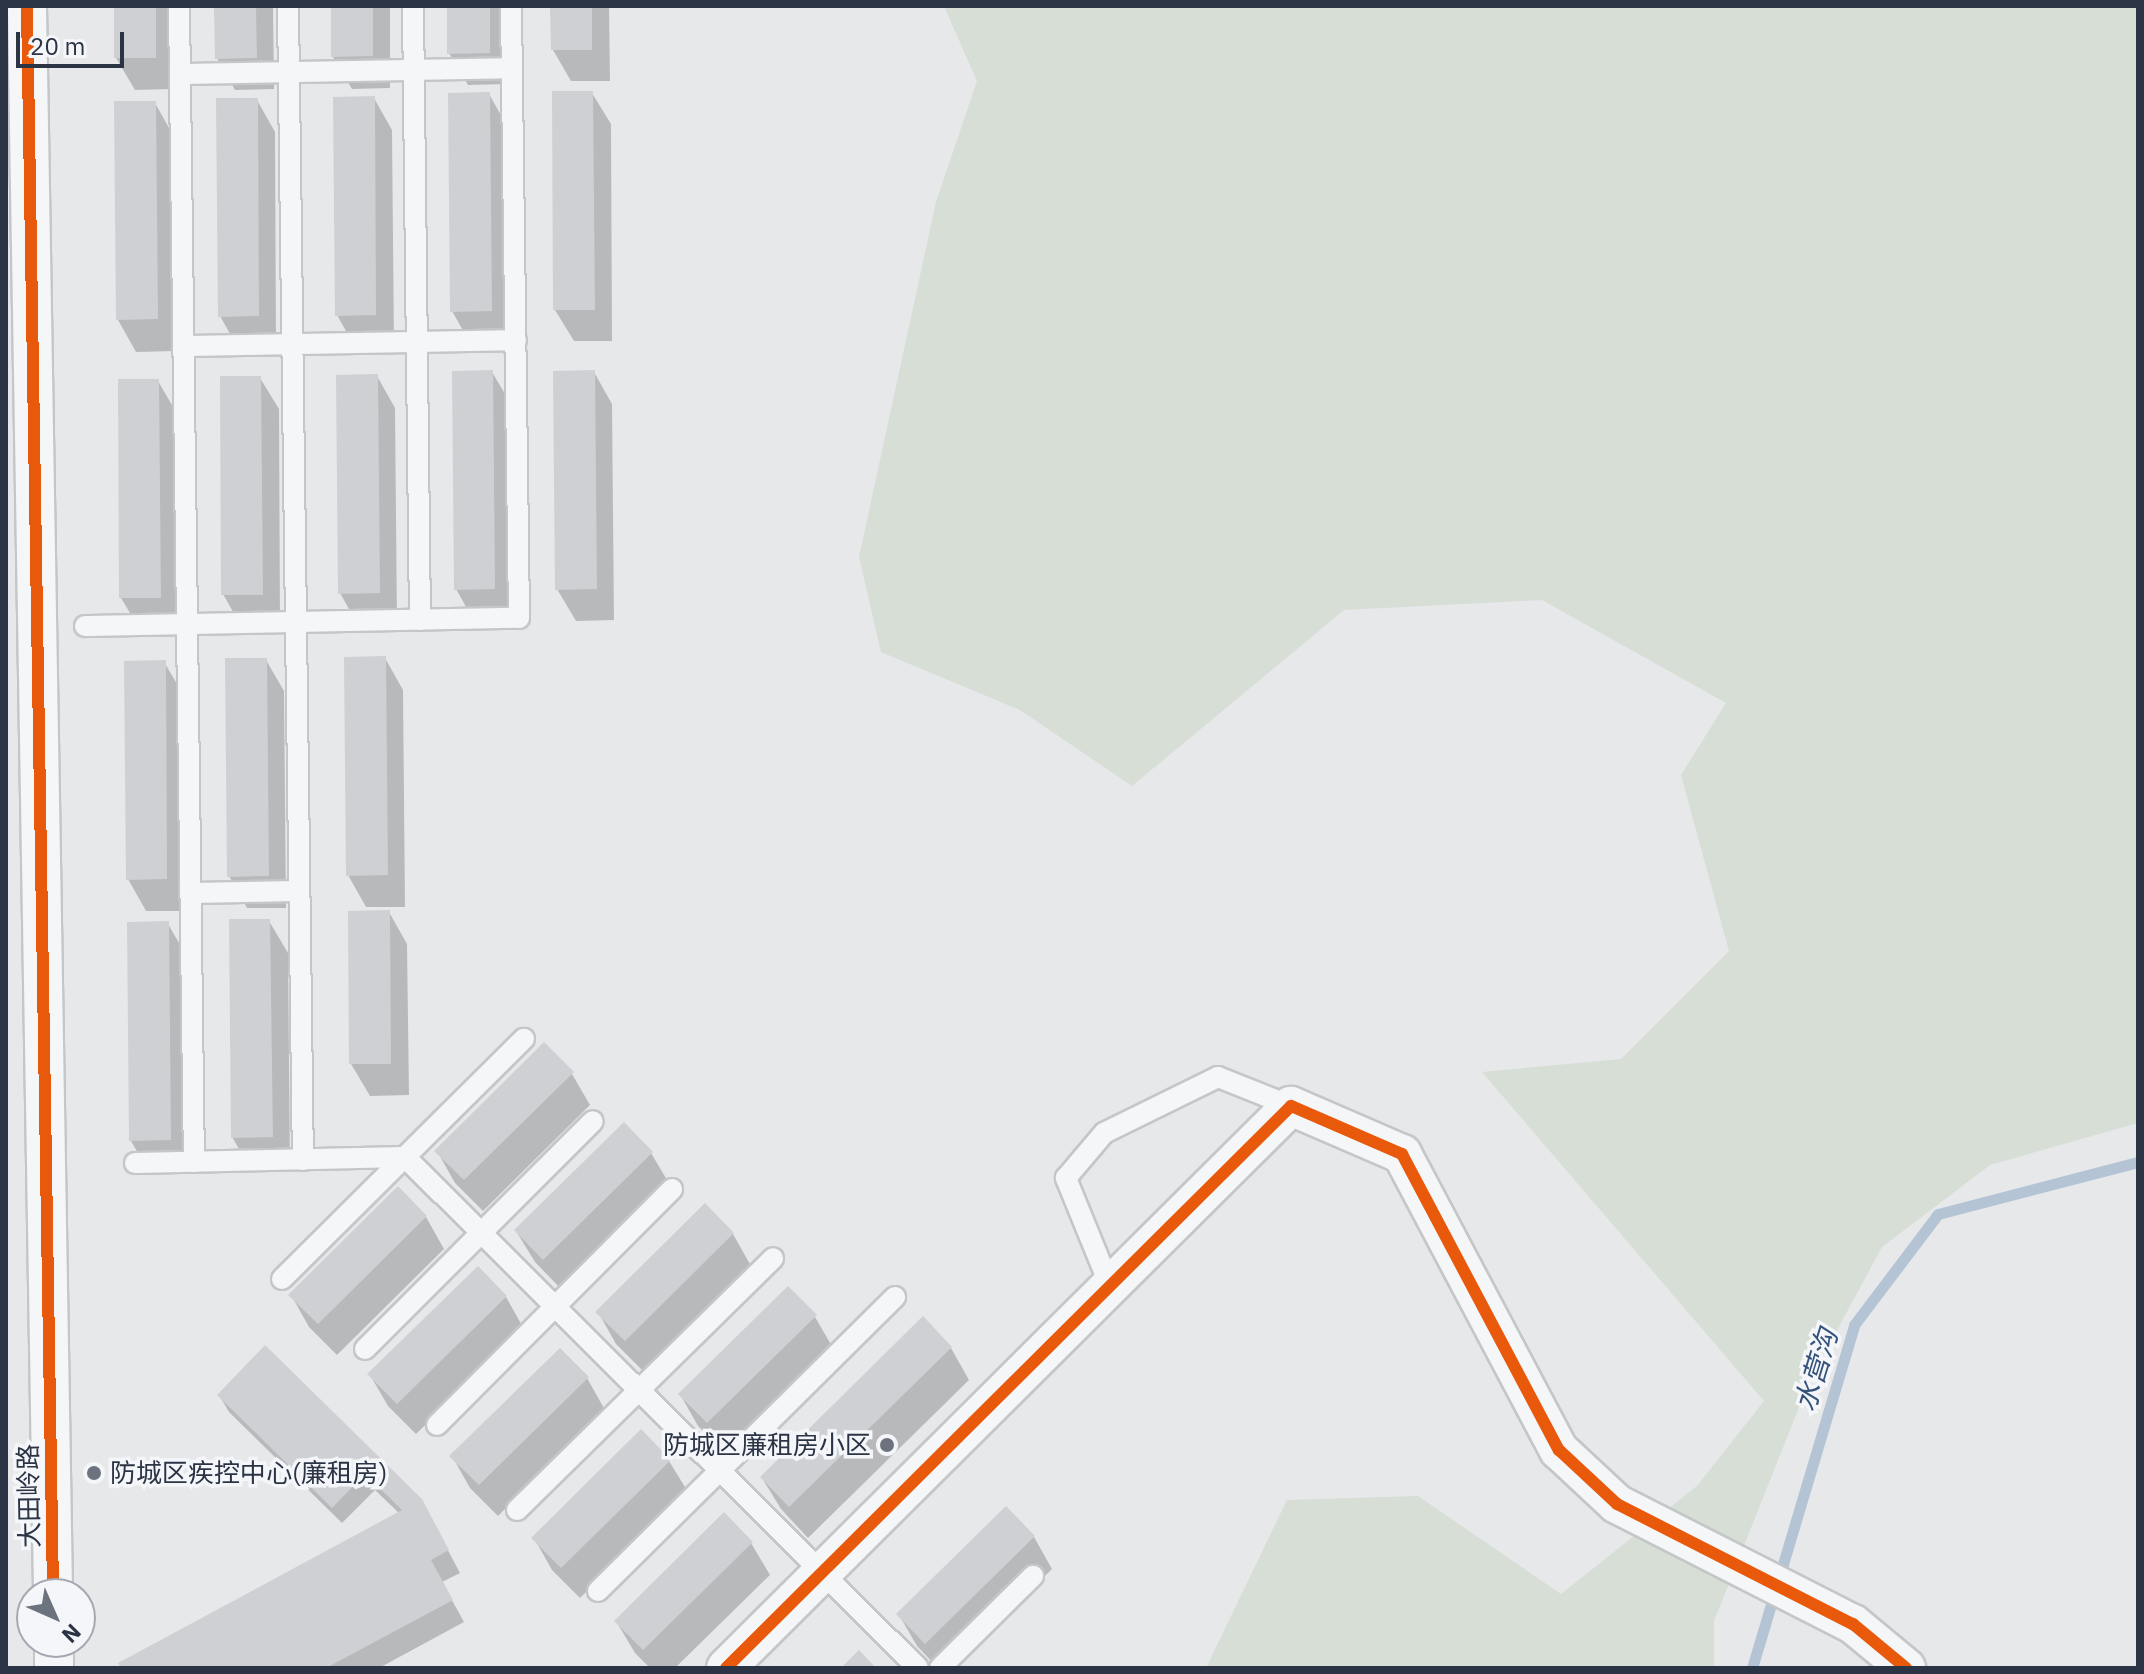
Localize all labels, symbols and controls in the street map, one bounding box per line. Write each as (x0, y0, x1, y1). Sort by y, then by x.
scale bar (20, 16, 128, 66)
text: 20 m (30, 30, 85, 62)
water label: 水营沟 (1788, 1325, 1844, 1415)
place label: 防城区廉租房小区 (663, 1429, 871, 1461)
marker: 防城区廉租房小区 (878, 1436, 896, 1454)
street label: 大田岭路 (12, 1444, 46, 1548)
place label: 防城区疾控中心(廉租房) (110, 1457, 387, 1489)
marker: 防城区疾控中心(廉租房) (85, 1464, 103, 1482)
north arrow (16, 1578, 96, 1658)
text: N (56, 1618, 88, 1650)

